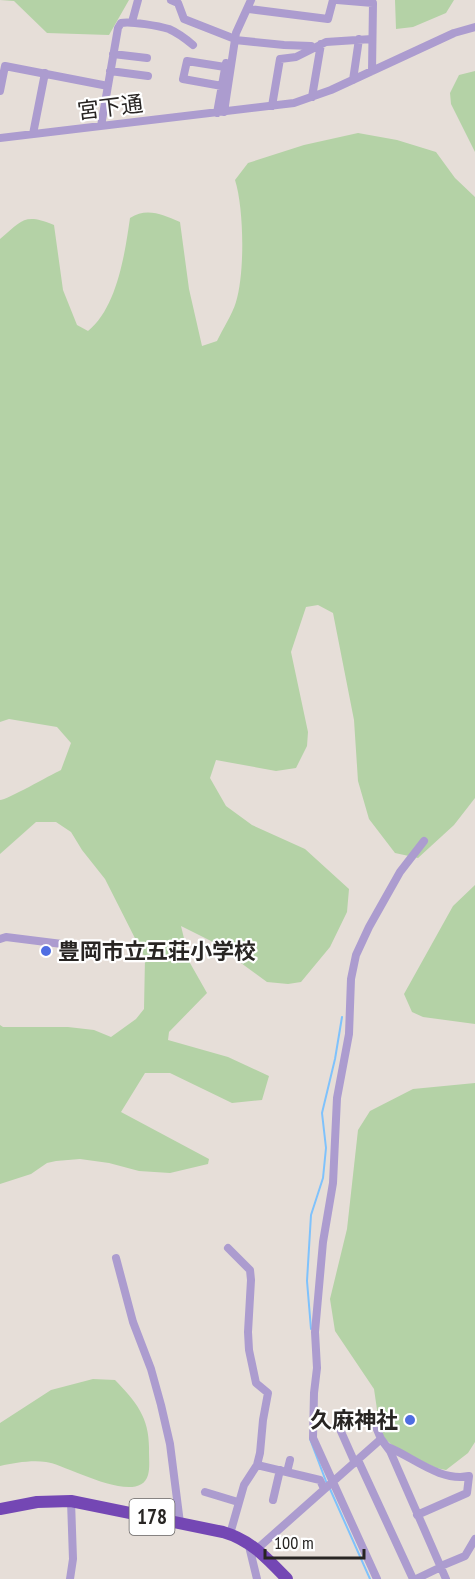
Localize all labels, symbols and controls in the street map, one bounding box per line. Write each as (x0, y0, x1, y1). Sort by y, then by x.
street label: 宮下通 (76, 89, 144, 125)
place label: 豊岡市立五荘小学校 (58, 937, 256, 965)
marker: 豊岡市立五荘小学校 (39, 944, 53, 958)
place label: 久麻神社 (310, 1406, 398, 1434)
marker: 久麻神社 (403, 1413, 417, 1427)
road number: 178 (130, 1499, 174, 1535)
scale bar (265, 1522, 364, 1560)
text: 100 m (274, 1531, 314, 1554)

